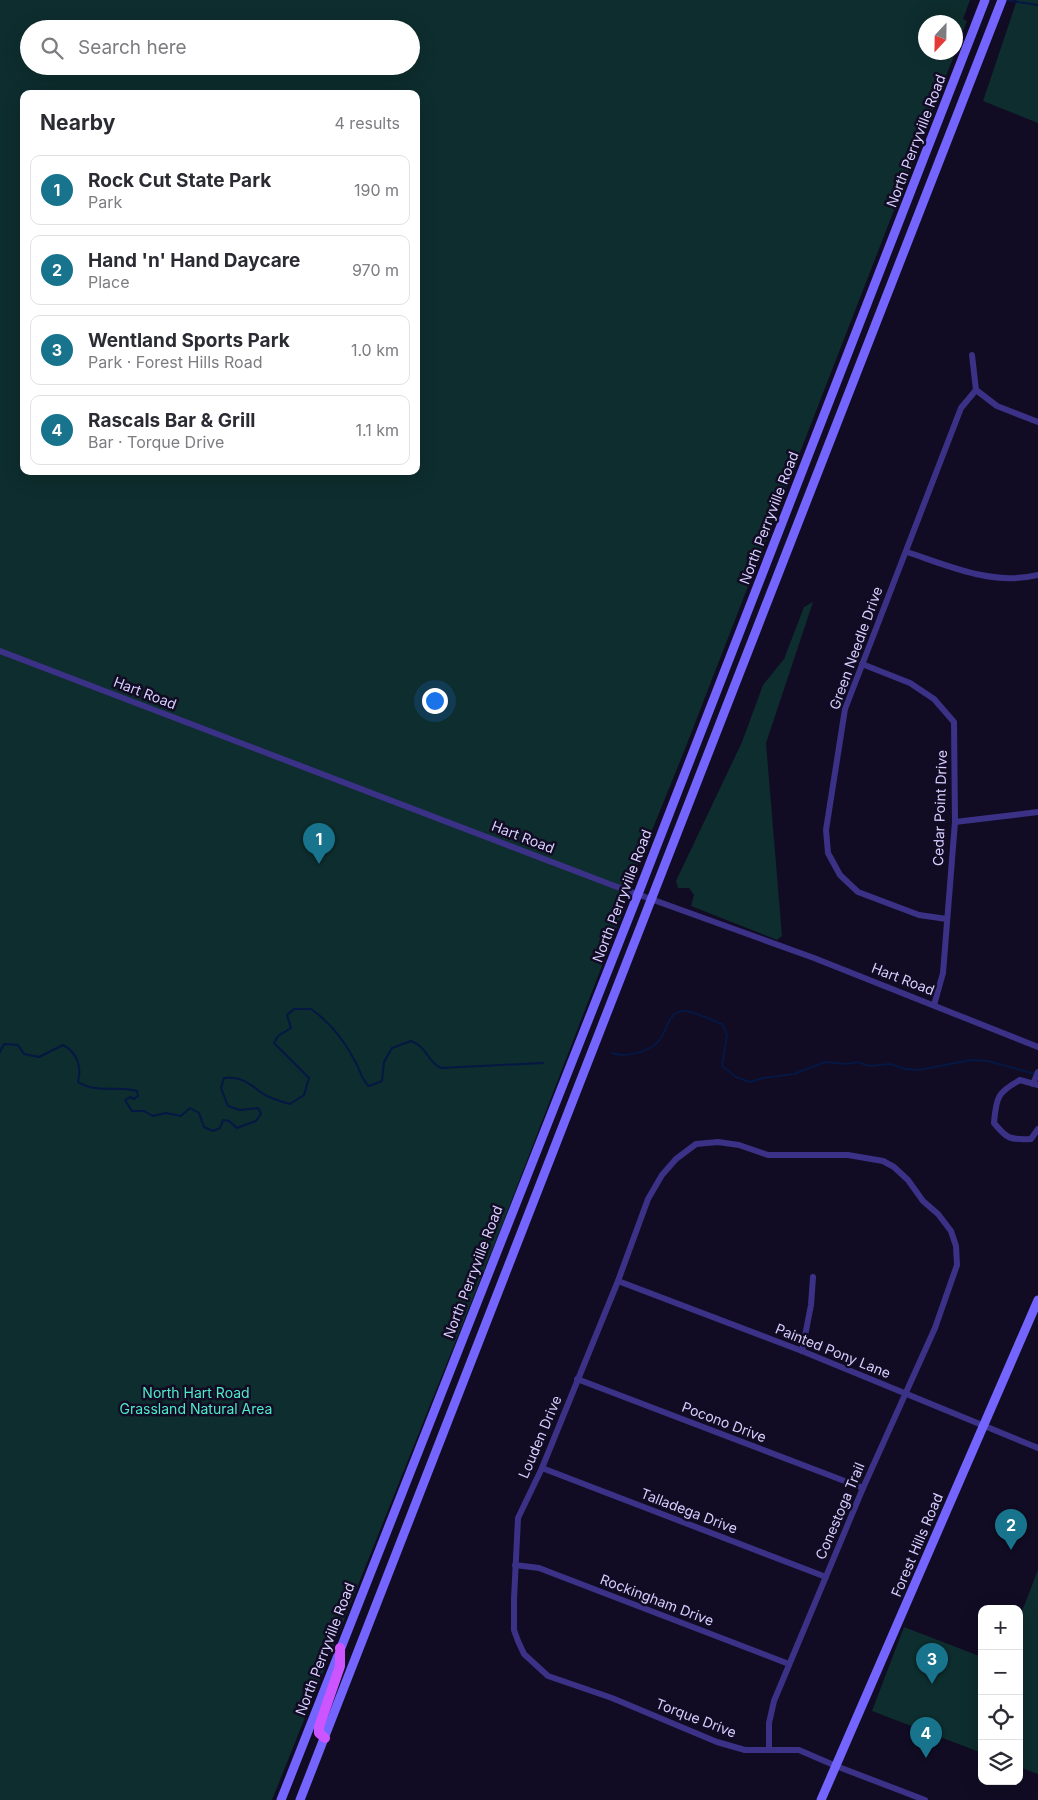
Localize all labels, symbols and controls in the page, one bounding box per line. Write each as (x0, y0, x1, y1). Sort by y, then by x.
north arrow (918, 15, 963, 60)
search box (20, 20, 420, 75)
icon: search (38, 34, 66, 62)
text: Search here (78, 36, 187, 59)
street label: North Perryville Road (882, 72, 949, 210)
text: Nearby (40, 110, 115, 135)
text: 4 results (335, 113, 400, 133)
text: Rock Cut State Park (88, 169, 271, 192)
text: 1 (54, 180, 60, 200)
text: 190 m (354, 180, 399, 200)
text: Park (88, 192, 122, 212)
text: Hand 'n' Hand Daycare (88, 249, 300, 272)
text: 2 (52, 260, 62, 280)
text: 970 m (352, 260, 399, 280)
text: Place (88, 272, 130, 292)
text: Wentland Sports Park (88, 329, 290, 352)
text: 3 (52, 340, 62, 360)
text: 1.0 km (351, 340, 399, 360)
text: Park · Forest Hills Road (88, 352, 263, 372)
text: Rascals Bar & Grill (88, 409, 255, 432)
text: 4 (52, 420, 62, 440)
text: 1.1 km (355, 420, 399, 440)
text: Bar · Torque Drive (88, 432, 224, 452)
street label: North Perryville Road (735, 449, 802, 587)
street label: Green Needle Drive (825, 584, 886, 712)
street label: Hart Road (111, 673, 179, 712)
your location (422, 688, 448, 714)
street label: Cedar Point Drive (929, 750, 950, 866)
street label: Hart Road (489, 817, 557, 856)
pin: 1 (303, 823, 335, 864)
street label: North Perryville Road (588, 827, 655, 965)
street label: Hart Road (869, 959, 937, 998)
street label: North Perryville Road (439, 1203, 506, 1341)
street label: Painted Pony Lane (773, 1320, 893, 1381)
park label: North Hart Road Grassland Natural Area (120, 1384, 272, 1417)
street label: Louden Drive (514, 1393, 565, 1481)
street label: Pocono Drive (680, 1398, 769, 1445)
street label: Conestoga Trail (811, 1460, 868, 1562)
street label: Talladega Drive (638, 1484, 740, 1537)
street label: Forest Hills Road (887, 1490, 946, 1599)
pin: 2 (995, 1509, 1027, 1550)
street label: Rockingham Drive (598, 1570, 716, 1629)
street label: North Perryville Road (291, 1580, 358, 1718)
map controls (978, 1605, 1023, 1785)
button: + (978, 1605, 1023, 1650)
pin: 3 (916, 1643, 948, 1684)
button: − (978, 1650, 1023, 1695)
street label: Torque Drive (653, 1694, 739, 1741)
button: locate (978, 1695, 1023, 1740)
pin: 4 (910, 1717, 942, 1758)
button: layers (978, 1740, 1023, 1785)

